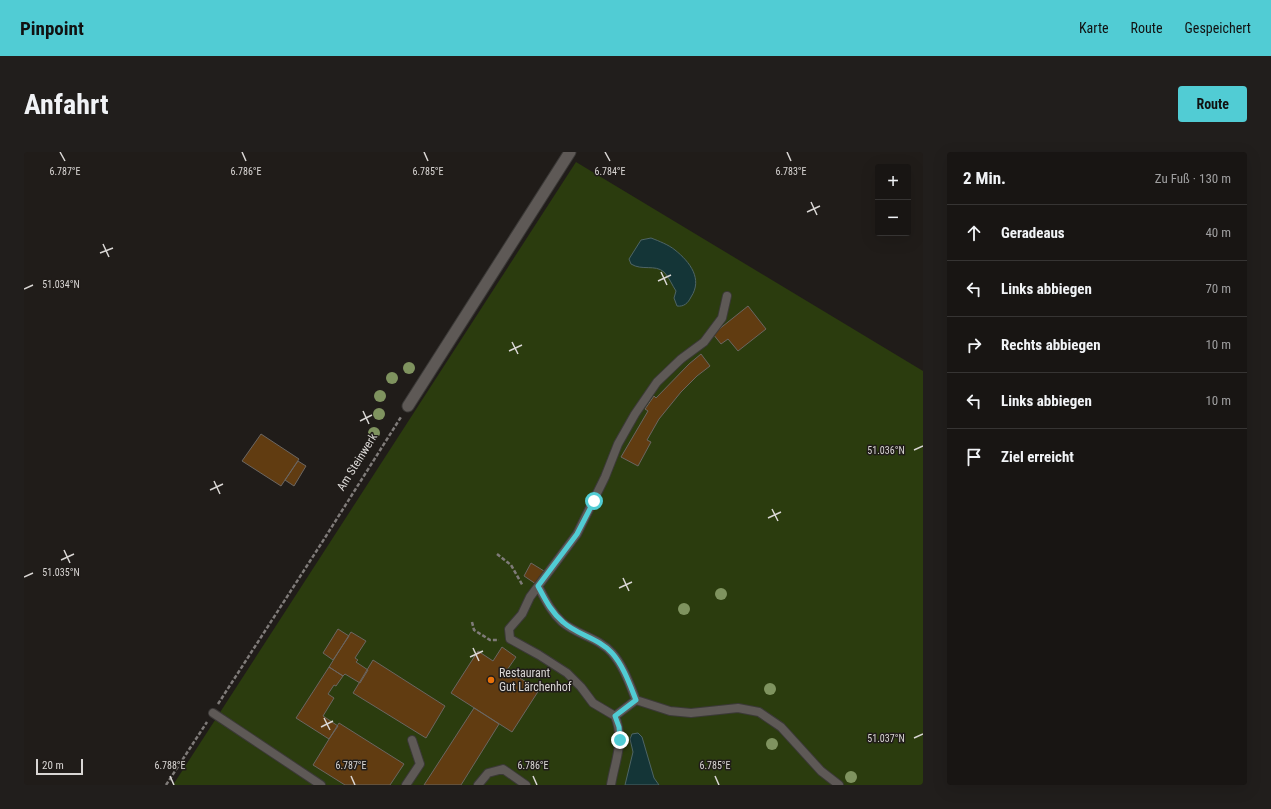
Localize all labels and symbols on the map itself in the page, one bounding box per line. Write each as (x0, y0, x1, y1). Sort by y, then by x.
text: 6.787°E (49, 166, 81, 177)
text: 6.786°E (230, 166, 262, 177)
text: 6.785°E (412, 166, 444, 177)
text: 6.784°E (594, 166, 626, 177)
text: 6.783°E (775, 166, 807, 177)
text: 51.034°N (42, 279, 80, 290)
street label: Am Steinwerk (334, 430, 381, 493)
text: 51.036°N (867, 445, 905, 456)
route start (585, 492, 603, 510)
text: 51.035°N (42, 567, 80, 578)
place label: Restaurant Gut Lärchenhof (499, 666, 572, 694)
marker: Restaurant Gut Lärchenhof (486, 675, 496, 685)
route end (611, 731, 629, 749)
text: 51.037°N (867, 733, 905, 744)
scale bar (36, 757, 83, 776)
text: 6.788°E (154, 760, 186, 771)
text: 6.787°E (335, 760, 367, 771)
text: 6.786°E (517, 760, 549, 771)
text: 6.785°E (699, 760, 731, 771)

